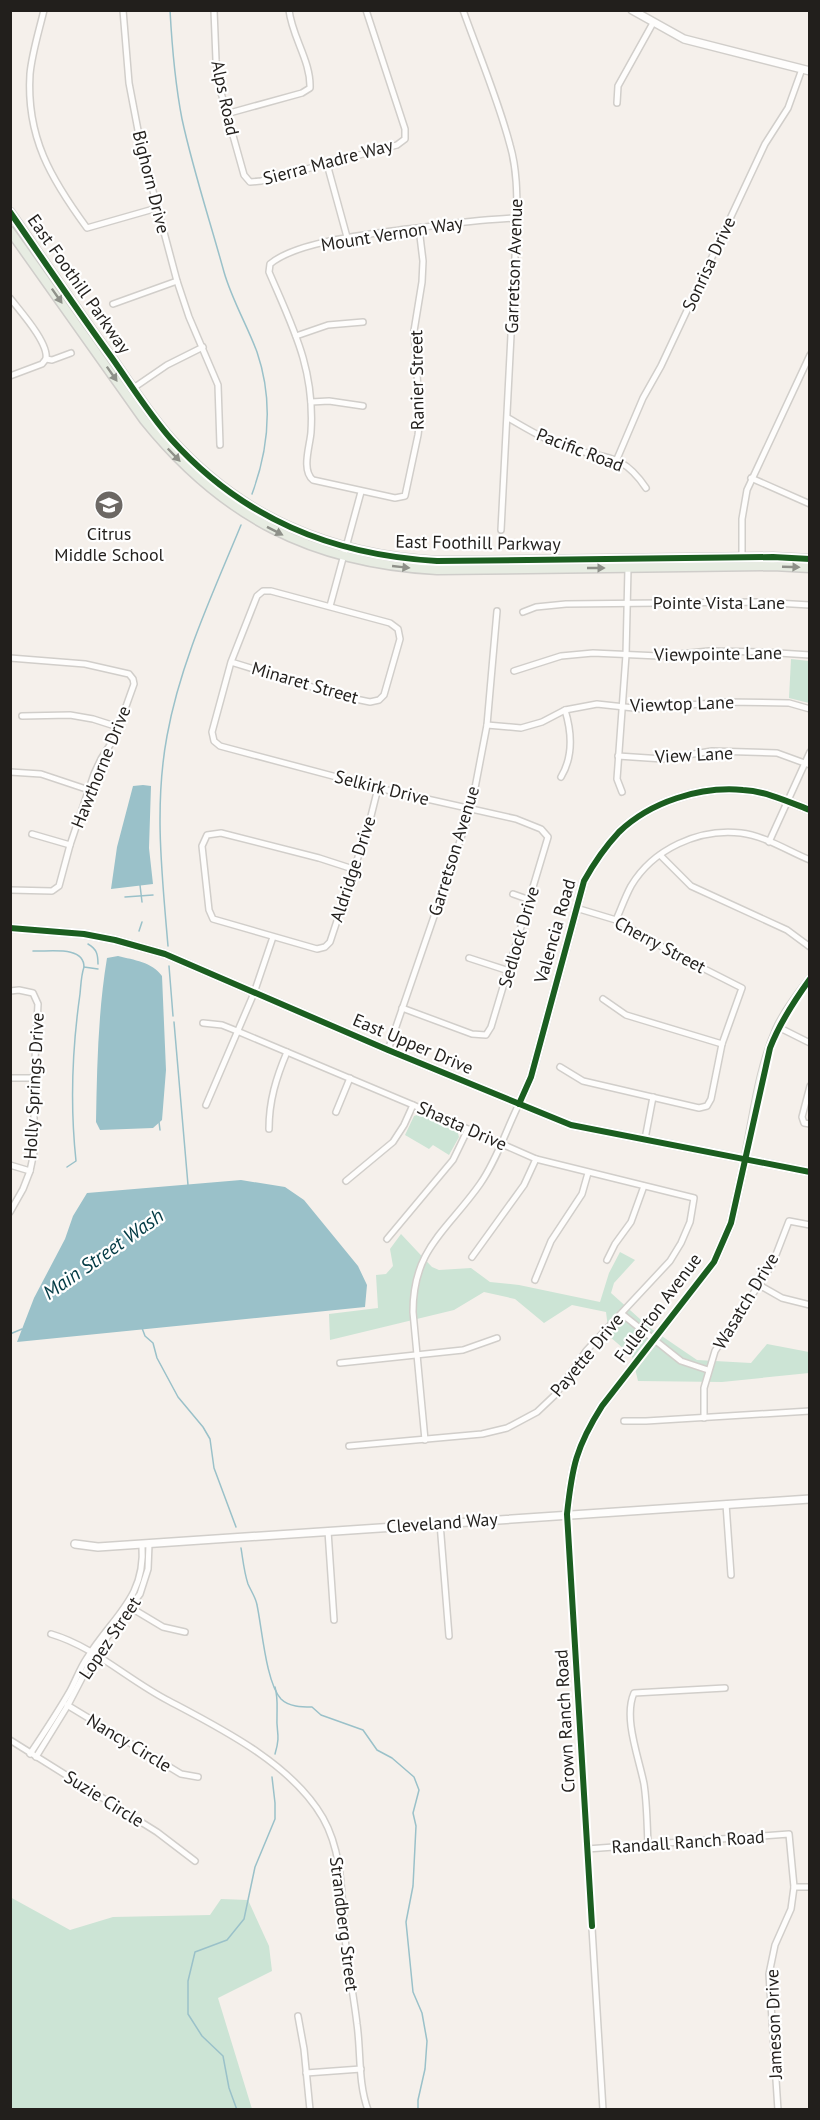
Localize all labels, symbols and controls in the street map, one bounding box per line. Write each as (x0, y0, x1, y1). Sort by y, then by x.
street label: Alps Road (206, 58, 245, 137)
street label: Bighorn Drive (128, 128, 175, 236)
street label: Sierra Madre Way (260, 133, 396, 190)
street label: Garretson Avenue (500, 198, 527, 334)
street label: East Foothill Parkway (23, 209, 137, 359)
street label: Mount Vernon Way (319, 211, 465, 256)
street label: Sonrisa Drive (677, 213, 740, 315)
one-way arrow (50, 288, 62, 303)
street label: Ranier Street (404, 330, 429, 430)
one-way arrow (106, 365, 118, 381)
street label: Pacific Road (533, 422, 627, 477)
one-way arrow (167, 448, 181, 462)
school or university icon: Citrus Middle School (93, 489, 125, 521)
place label: Citrus Middle School (54, 522, 165, 566)
one-way arrow (267, 526, 284, 535)
street label: East Foothill Parkway (395, 530, 562, 555)
one-way arrow (392, 562, 411, 572)
one-way arrow (782, 562, 801, 571)
one-way arrow (587, 563, 606, 573)
street label: Pointe Vista Lane (653, 591, 785, 614)
street label: Viewpointe Lane (653, 641, 782, 666)
street label: Minaret Street (249, 656, 361, 709)
street label: Viewtop Lane (629, 690, 734, 717)
street label: Hawthorne Drive (66, 702, 136, 831)
street label: View Lane (653, 741, 734, 768)
street label: Selkirk Drive (332, 765, 432, 810)
street label: Garretson Avenue (423, 783, 484, 919)
street label: Aldridge Drive (325, 813, 380, 925)
street label: Valencia Road (528, 876, 580, 987)
street label: Sedlock Drive (493, 883, 544, 990)
street label: Cherry Street (611, 911, 710, 978)
street label: East Upper Drive (349, 1008, 477, 1079)
street label: Holly Springs Drive (18, 1012, 49, 1160)
street label: Shasta Drive (414, 1095, 511, 1156)
water label: Main Street Wash (37, 1203, 169, 1305)
street label: Fullerton Avenue (609, 1248, 706, 1367)
street label: Wasatch Drive (708, 1248, 783, 1353)
street label: Payette Drive (545, 1308, 628, 1401)
street label: Cleveland Way (386, 1507, 499, 1538)
street label: Lopez Street (74, 1592, 146, 1683)
street label: Crown Ranch Road (549, 1649, 580, 1793)
street label: Nancy Circle (83, 1708, 176, 1777)
street label: Suzie Circle (60, 1765, 148, 1832)
street label: Randall Ranch Road (611, 1825, 765, 1858)
street label: Strandberg Street (325, 1855, 364, 1993)
street label: Jameson Drive (760, 1969, 787, 2080)

